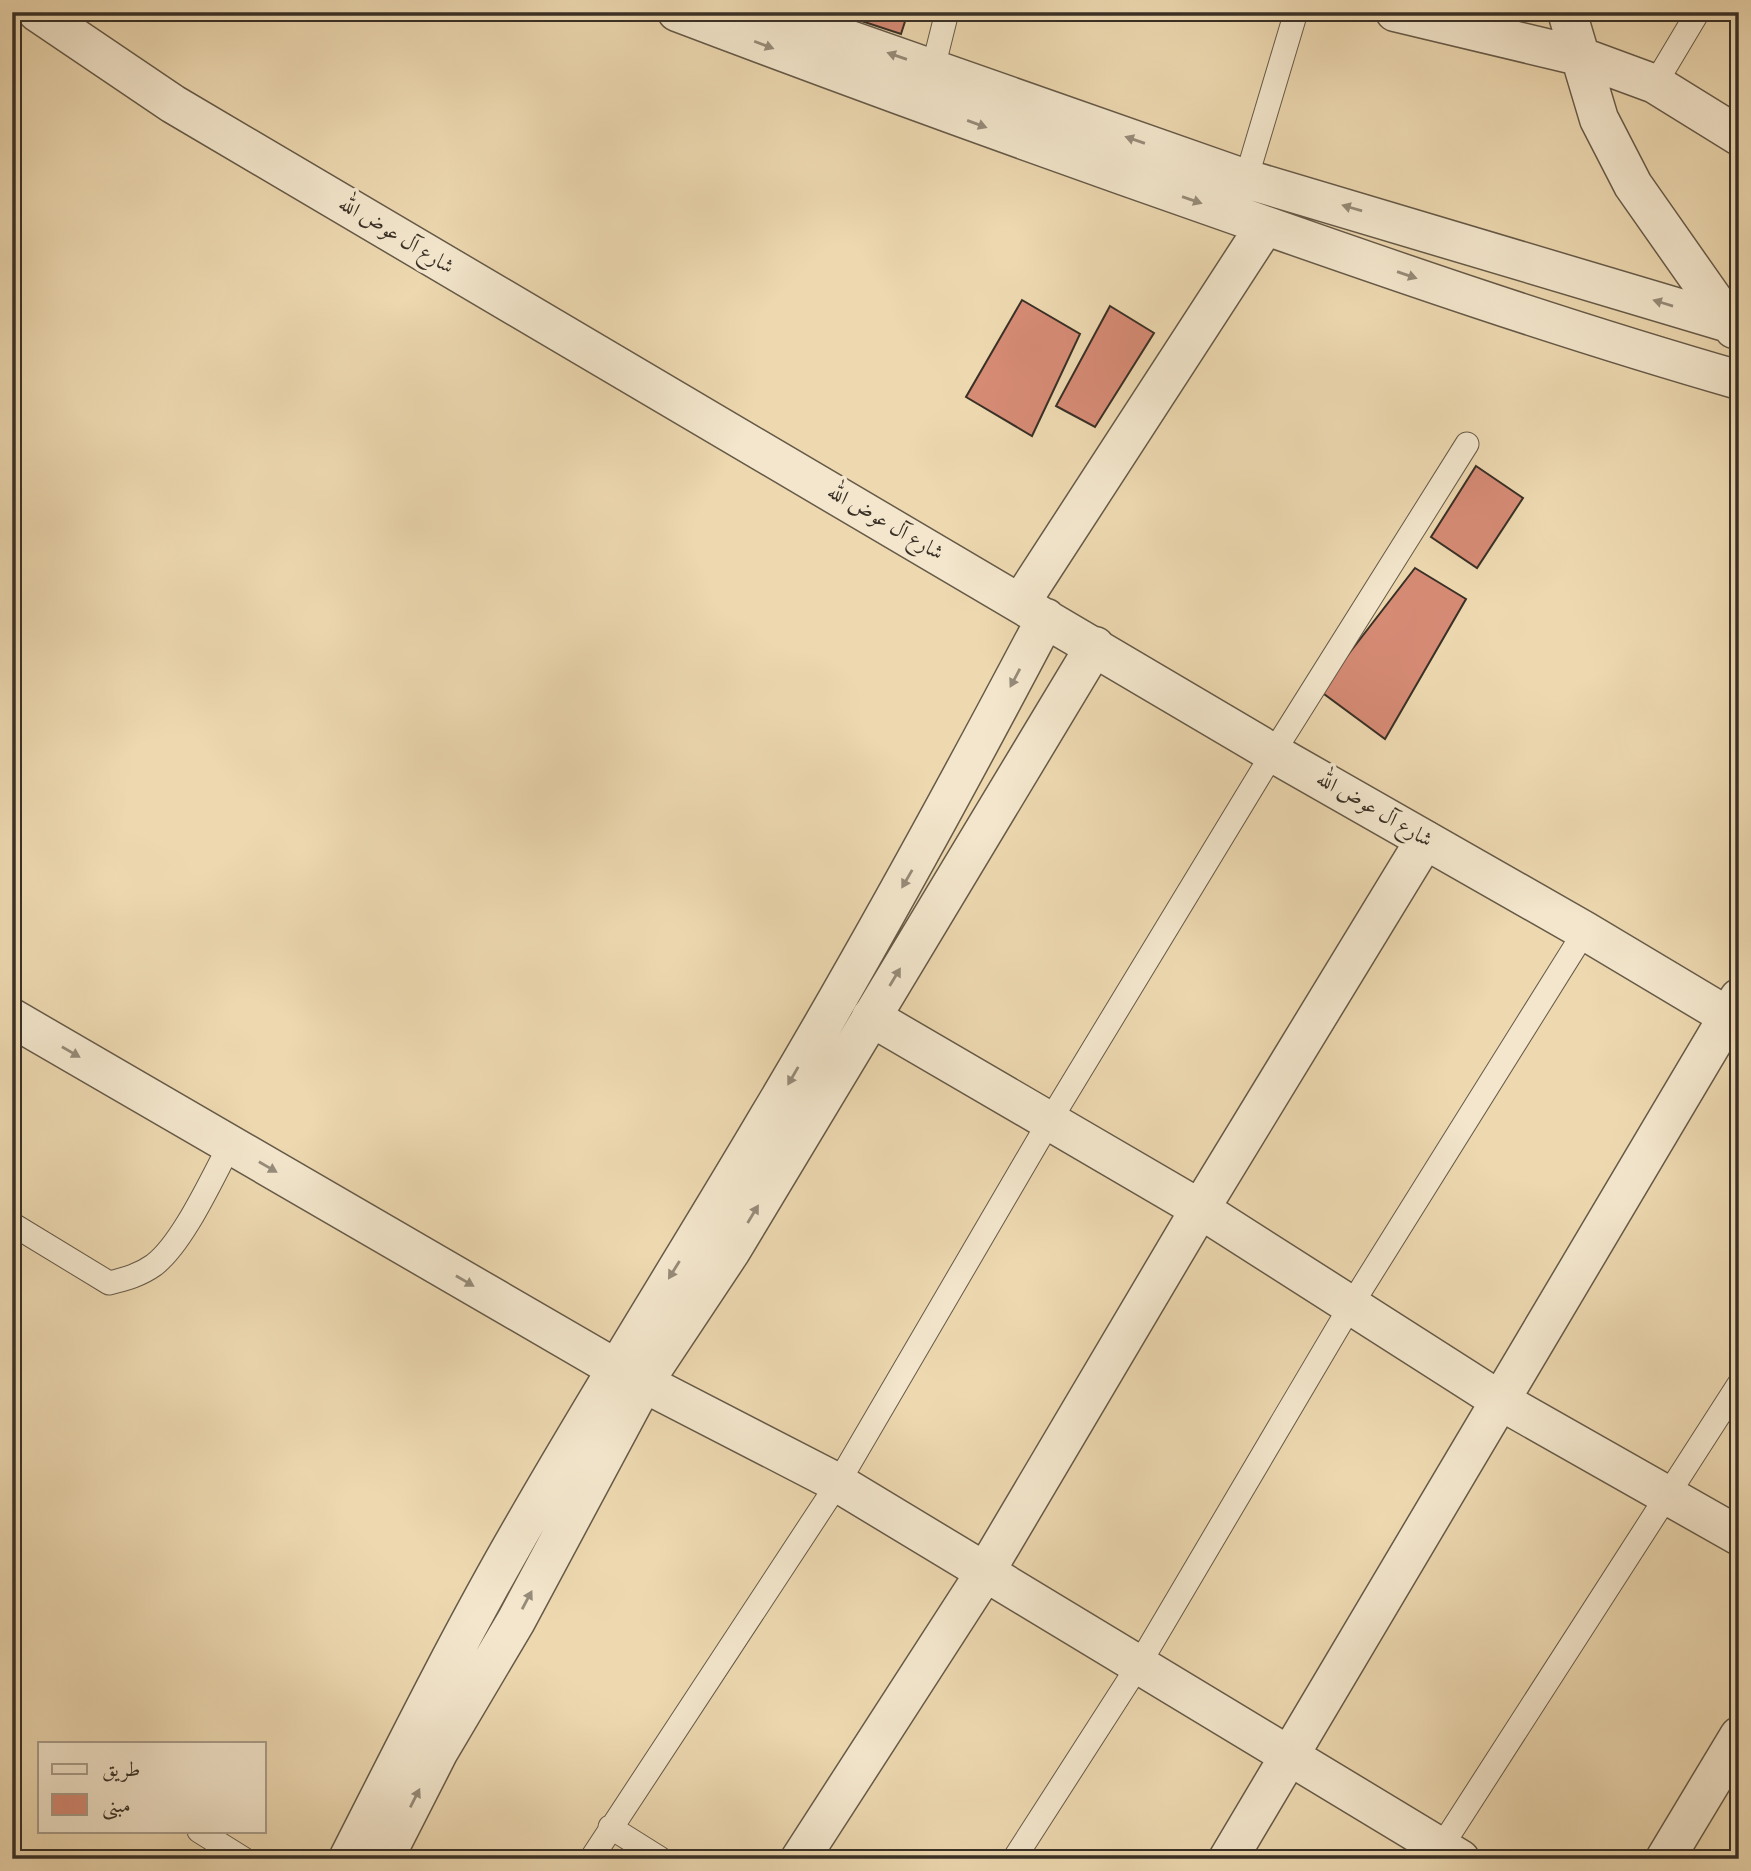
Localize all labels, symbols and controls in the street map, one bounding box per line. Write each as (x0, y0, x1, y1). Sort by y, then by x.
one-way arrow (754, 40, 775, 51)
one-way arrow (887, 50, 908, 61)
one-way arrow (967, 119, 988, 130)
one-way arrow (1125, 134, 1146, 145)
street label: شارع آل عوض الله (332, 187, 461, 284)
one-way arrow (1182, 195, 1203, 206)
one-way arrow (1341, 203, 1362, 213)
one-way arrow (1396, 270, 1417, 281)
one-way arrow (1653, 298, 1674, 308)
street label: شارع آل عوض الله (820, 474, 951, 570)
one-way arrow (1009, 668, 1020, 688)
street label: شارع آل عوض الله (1309, 761, 1440, 857)
one-way arrow (901, 869, 913, 888)
one-way arrow (889, 967, 902, 986)
one-way arrow (62, 1046, 81, 1058)
one-way arrow (787, 1066, 800, 1085)
one-way arrow (258, 1160, 278, 1172)
one-way arrow (747, 1205, 760, 1224)
one-way arrow (668, 1260, 681, 1279)
one-way arrow (455, 1275, 474, 1287)
one-way arrow (521, 1590, 533, 1610)
legend (38, 1742, 266, 1832)
text: طريق (102, 1757, 140, 1784)
one-way arrow (409, 1788, 420, 1808)
text: مبنى (102, 1793, 131, 1820)

